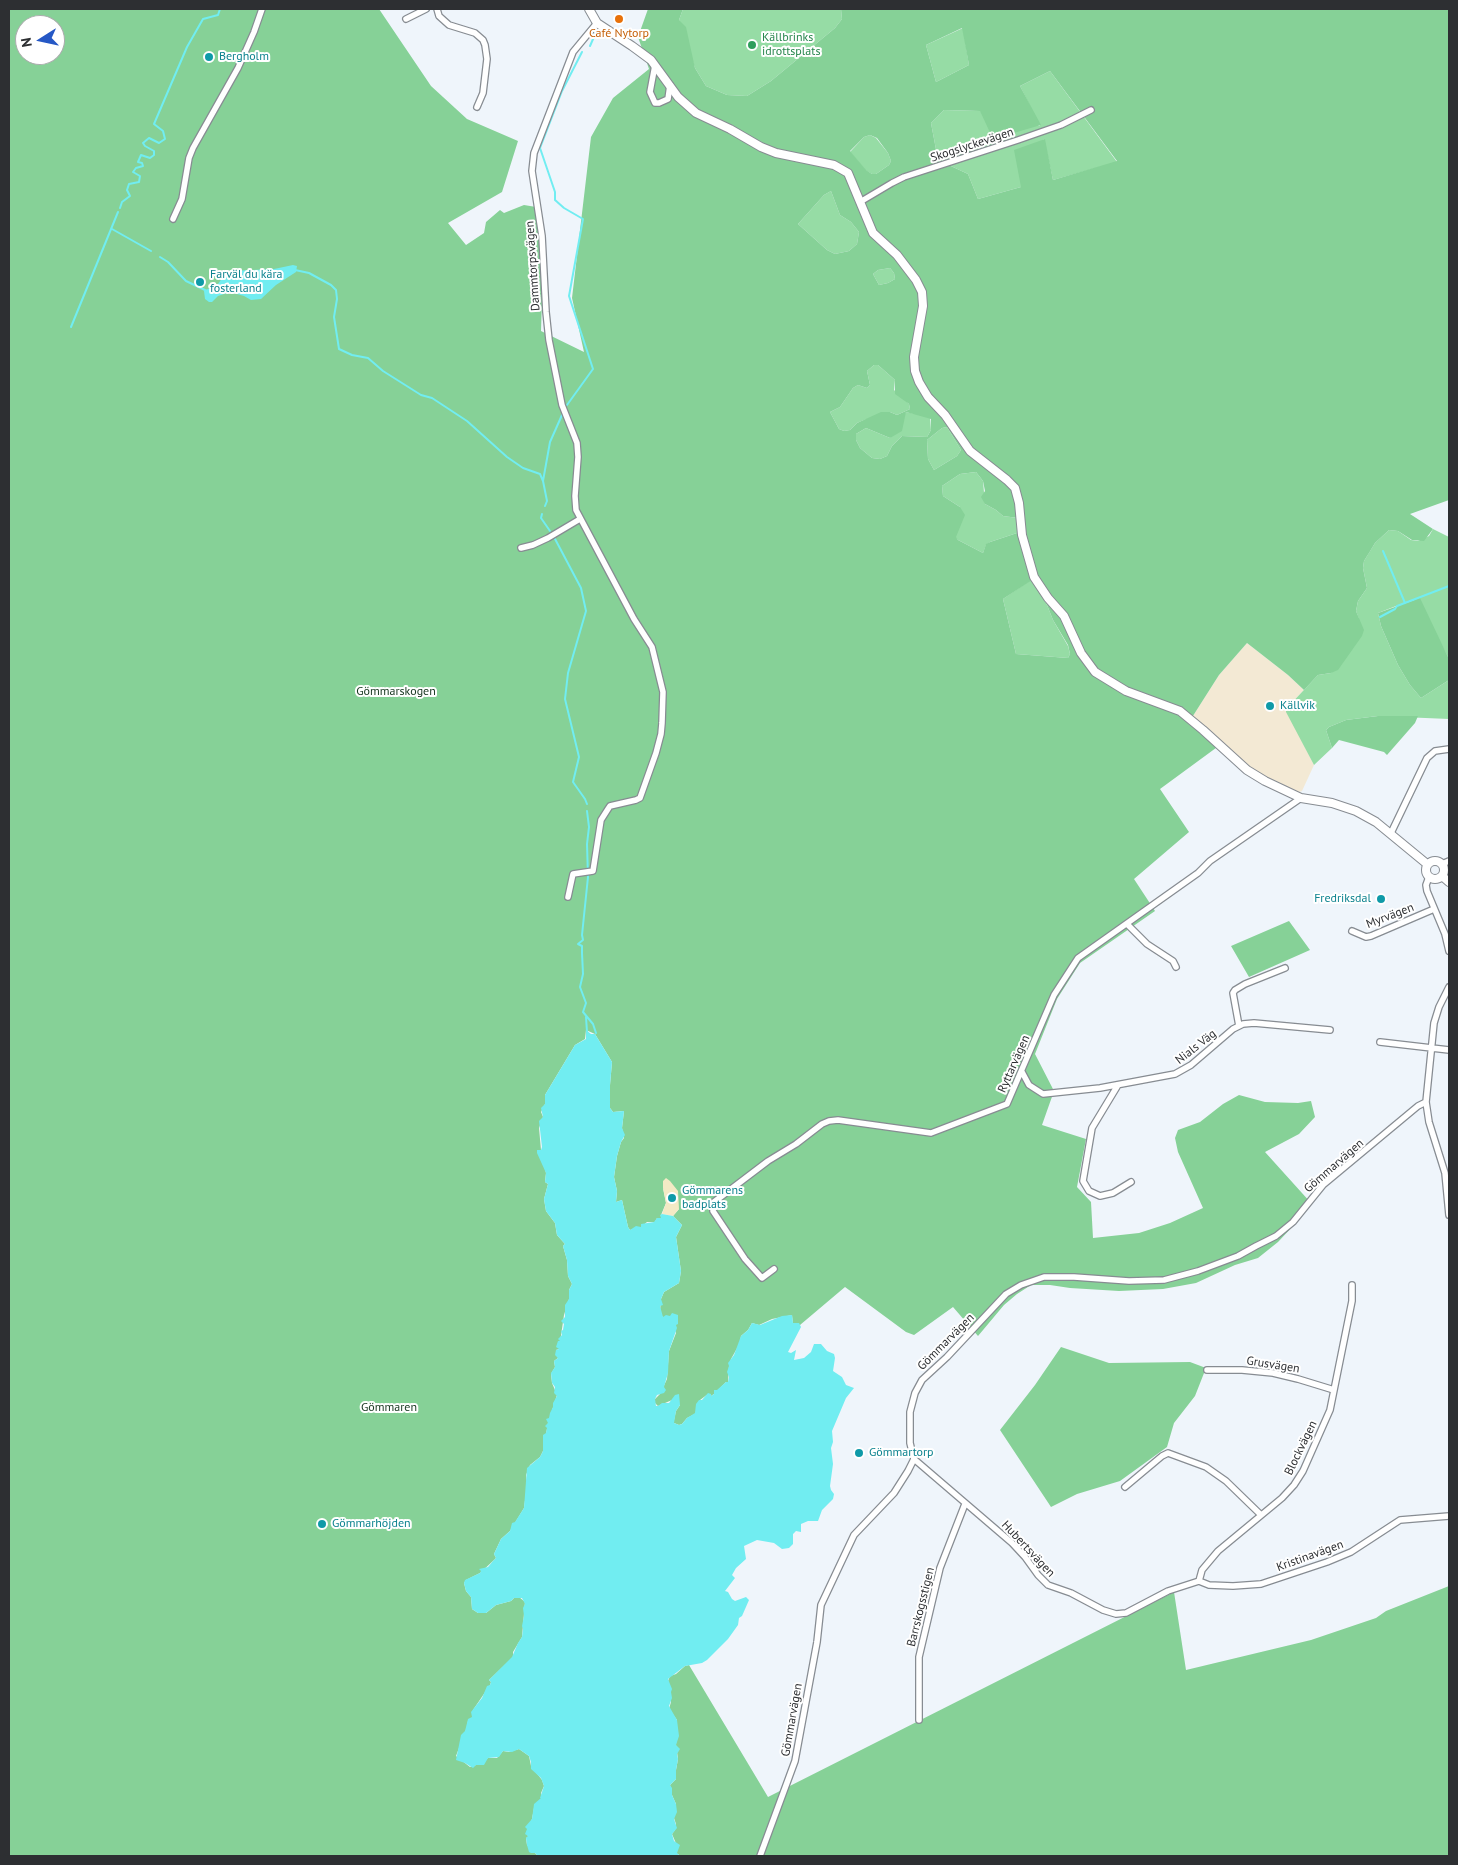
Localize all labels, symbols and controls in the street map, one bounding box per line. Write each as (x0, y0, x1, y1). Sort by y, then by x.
marker: Café Nytorp (613, 13, 625, 25)
north arrow (15, 15, 65, 65)
place label: Café Nytorp (589, 27, 649, 41)
place label: Källbrinks idrottsplats (762, 31, 820, 59)
text: N (17, 36, 36, 49)
marker: Källbrinks idrottsplats (746, 39, 758, 51)
place label: Bergholm (219, 50, 269, 64)
marker: Bergholm (203, 51, 215, 63)
street label: Skogslyckevägen (929, 125, 1015, 165)
street label: Dammtorpsvägen (523, 221, 543, 311)
place label: Farväl du kära fosterland (210, 268, 283, 296)
marker: Farväl du kära fosterland (194, 276, 206, 288)
park label: Gömmarskogen (356, 685, 436, 699)
place label: Källvik (1280, 699, 1315, 713)
marker: Källvik (1264, 700, 1276, 712)
place label: Fredriksdal (1314, 892, 1371, 906)
marker: Fredriksdal (1375, 893, 1387, 905)
street label: Myrvägen (1364, 900, 1416, 932)
street label: Nials Väg (1173, 1027, 1219, 1067)
street label: Ryttarvägen (995, 1033, 1033, 1095)
street label: Gömmarvägen (1301, 1136, 1367, 1196)
place label: Gömmarens badplats (682, 1184, 743, 1212)
marker: Gömmarens badplats (666, 1192, 678, 1204)
street label: Gömmarvägen (915, 1311, 977, 1373)
street label: Grusvägen (1245, 1354, 1301, 1376)
park label: Gömmaren (361, 1401, 417, 1415)
street label: Blockvägen (1282, 1418, 1320, 1478)
place label: Gömmartorp (869, 1446, 934, 1460)
marker: Gömmartorp (853, 1447, 865, 1459)
place label: Gömmarhöjden (332, 1517, 411, 1531)
marker: Gömmarhöjden (316, 1518, 328, 1530)
street label: Hubertsvägen (998, 1518, 1058, 1580)
street label: Kristinavägen (1275, 1537, 1345, 1575)
street label: Barrskogsstigen (904, 1566, 938, 1648)
street label: Gömmarvägen (778, 1682, 806, 1758)

